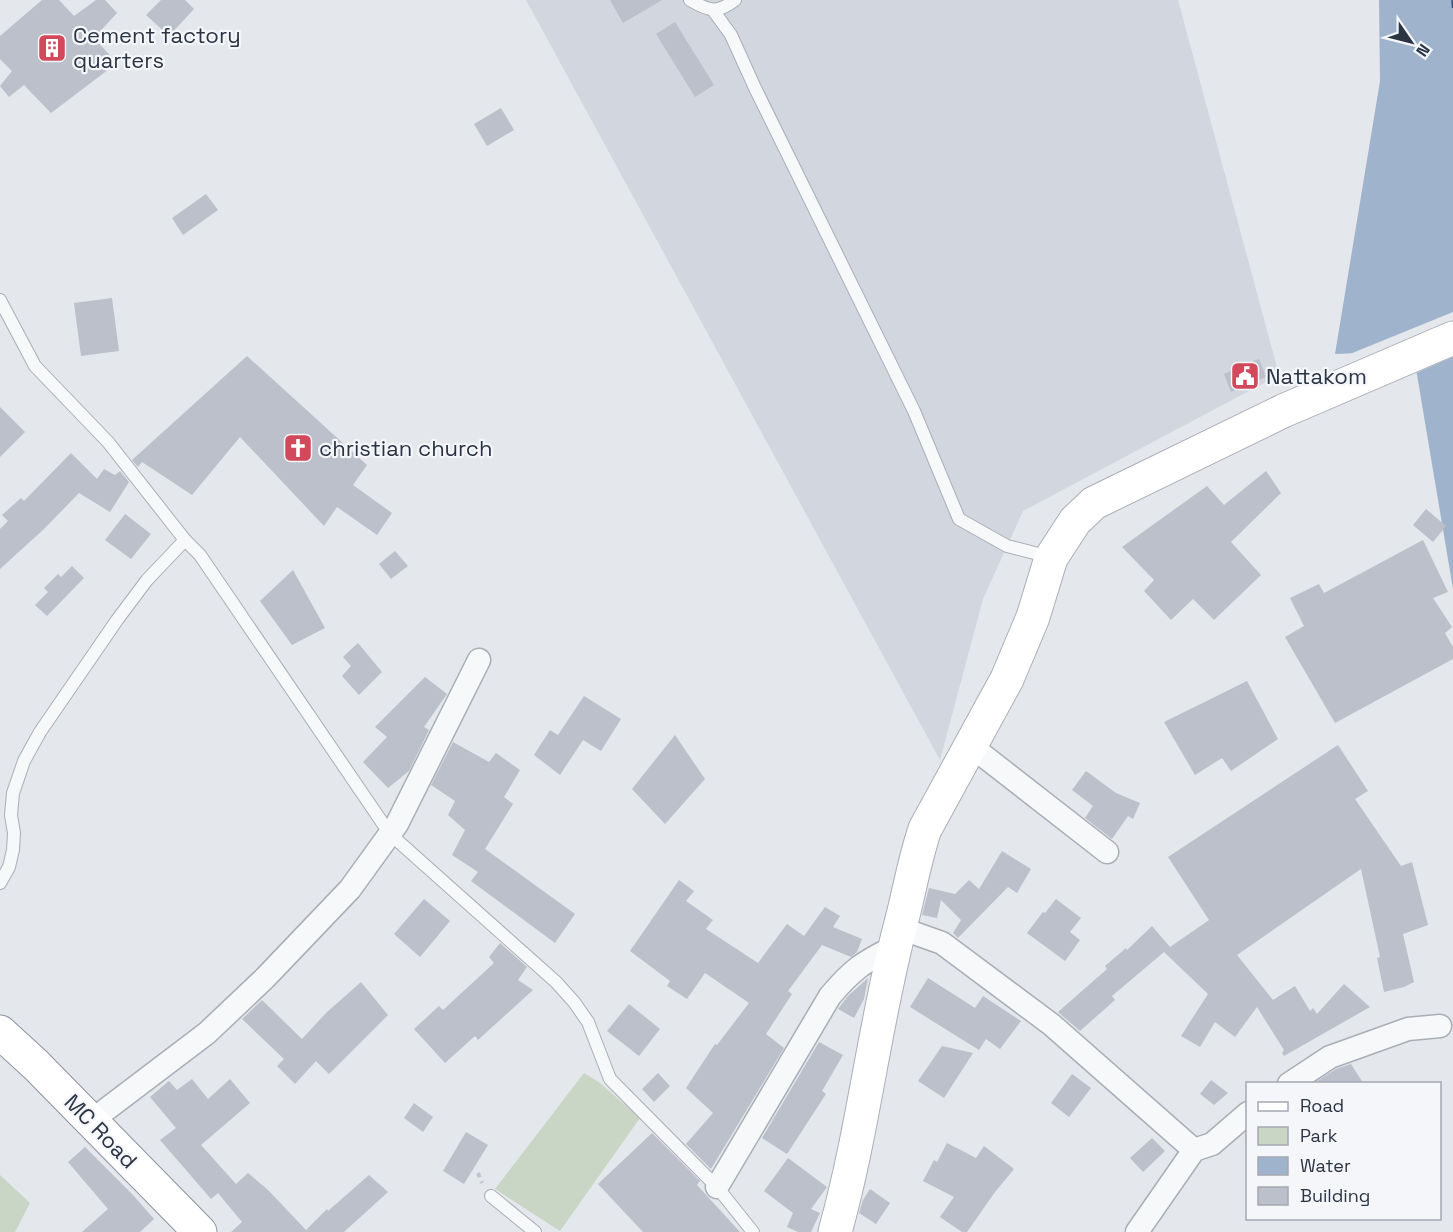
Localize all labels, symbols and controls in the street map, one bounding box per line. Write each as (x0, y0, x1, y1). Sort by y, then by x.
north arrow (1381, 12, 1441, 72)
place label: Cement factory quarters (73, 21, 241, 74)
building icon: Cement factory quarters (36, 32, 68, 64)
text: N (1411, 40, 1435, 61)
public building icon: Nattakom (1229, 360, 1261, 392)
place label: Nattakom (1266, 362, 1367, 390)
church icon: christian church (282, 432, 314, 464)
place label: christian church (319, 434, 492, 462)
legend (1246, 1082, 1441, 1220)
street label: MC Road (59, 1088, 143, 1174)
text: Road (1300, 1094, 1344, 1117)
text: Park (1300, 1124, 1338, 1147)
text: Water (1300, 1154, 1351, 1177)
text: Building (1300, 1184, 1370, 1207)

